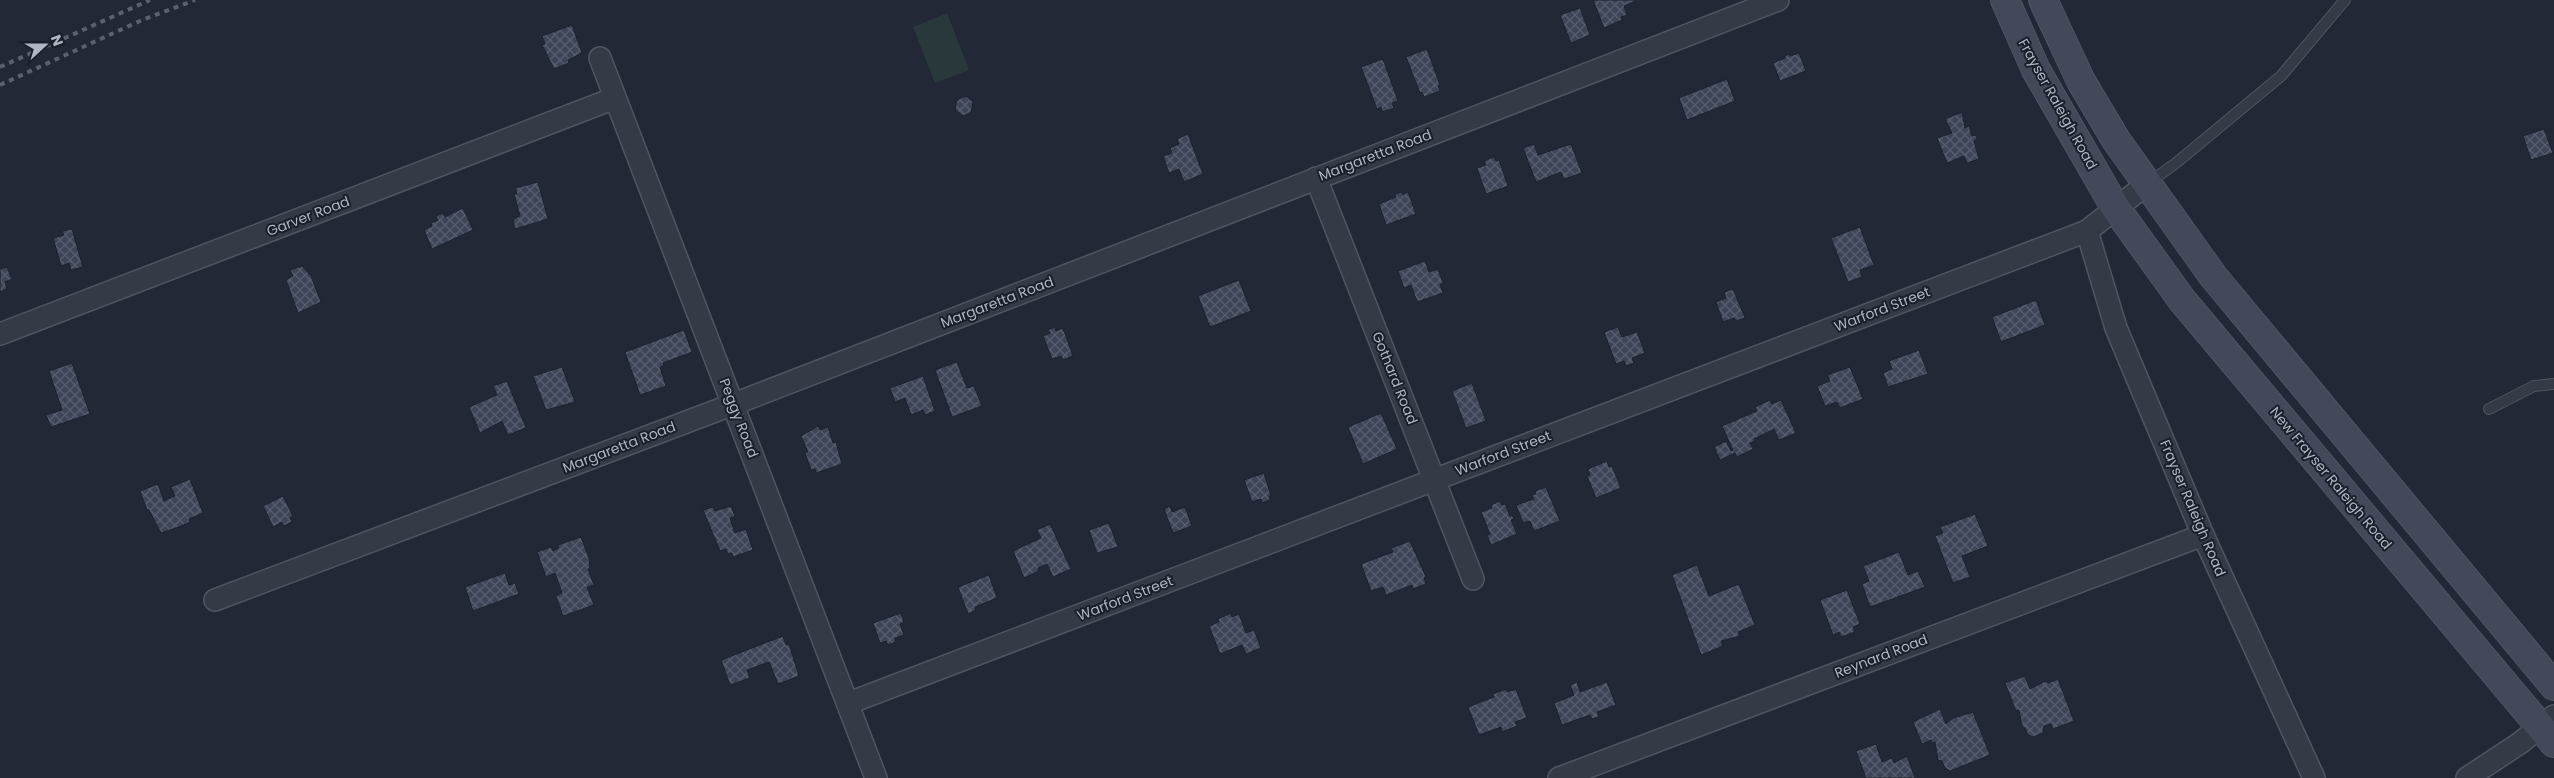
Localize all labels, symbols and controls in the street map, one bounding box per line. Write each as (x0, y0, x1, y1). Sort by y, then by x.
north arrow (20, 20, 70, 70)
text: N (46, 32, 68, 49)
street label: Frayser Raleigh Road (2014, 35, 2102, 173)
street label: Margaretta Road (1316, 124, 1434, 186)
street label: Garver Road (264, 191, 352, 241)
street label: Margaretta Road (938, 271, 1056, 333)
street label: Warford Street (1831, 282, 1933, 336)
street label: Gothard Road (1367, 329, 1423, 427)
street label: Peggy Road (715, 375, 763, 461)
street label: New Frayser Raleigh Road (2265, 402, 2397, 554)
street label: Margaretta Road (560, 416, 678, 478)
street label: Warford Street (1452, 426, 1554, 480)
street label: Frayser Raleigh Road (2155, 437, 2231, 579)
street label: Warford Street (1074, 571, 1176, 625)
street label: Reynard Road (1832, 629, 1930, 683)

